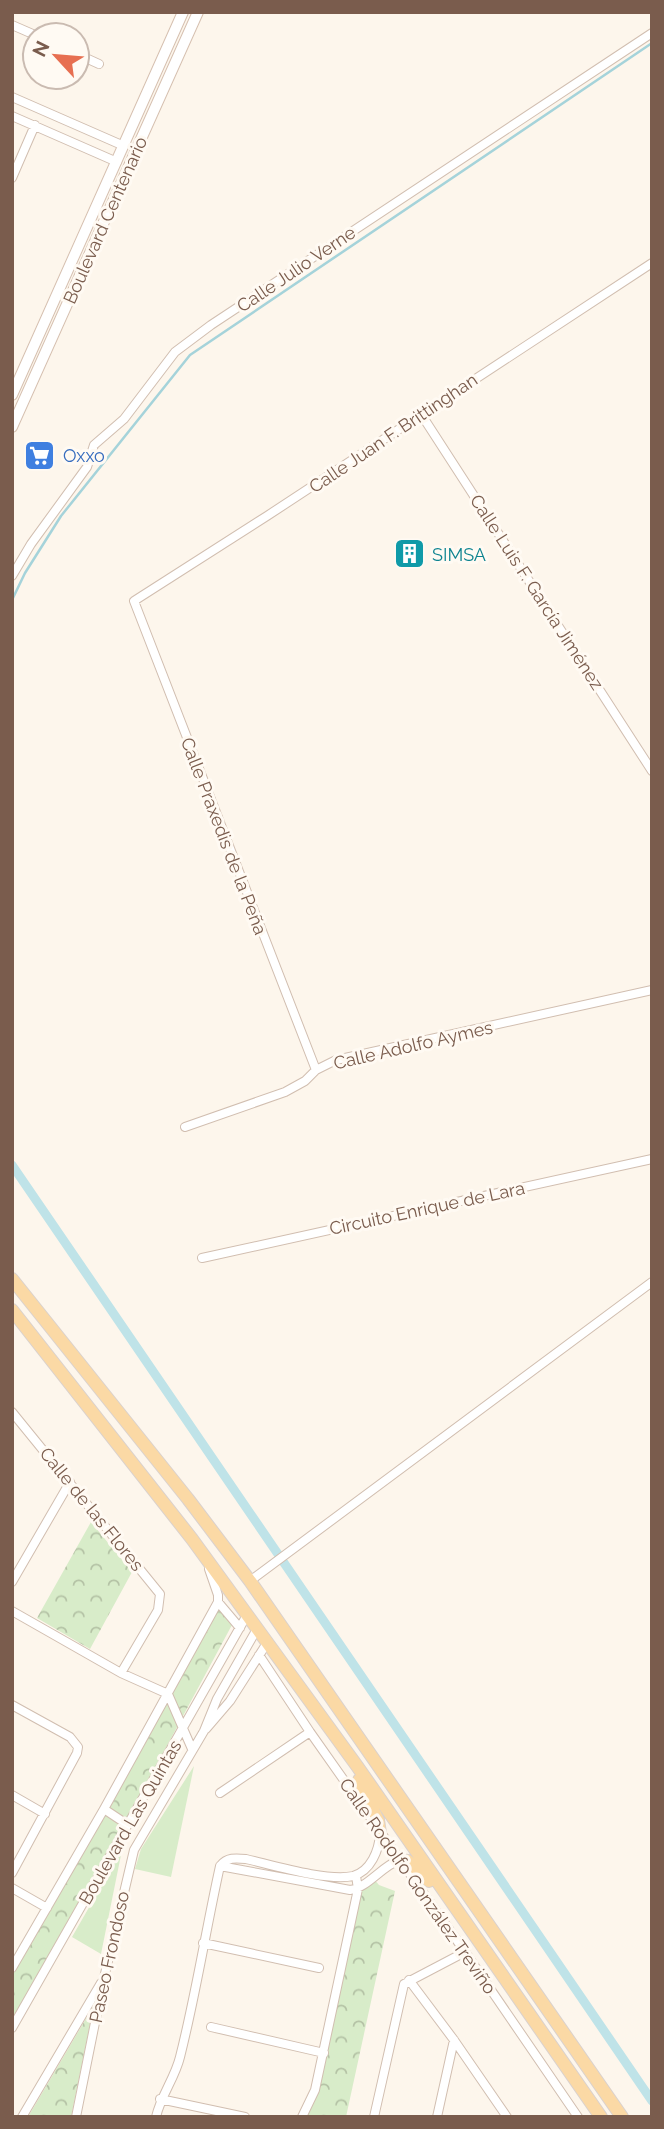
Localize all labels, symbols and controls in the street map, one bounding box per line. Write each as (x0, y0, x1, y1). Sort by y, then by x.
north arrow (21, 21, 91, 91)
text: N (28, 37, 54, 60)
street label: Boulevard Centenario (59, 133, 151, 307)
street label: Calle Julio Verne (233, 221, 360, 316)
street label: Calle Juan F. Brittinghan (305, 369, 481, 497)
supermarket icon: Oxxo (23, 438, 57, 472)
place label: Oxxo (63, 445, 105, 466)
street label: Calle Luis F. García Jiménez (466, 491, 608, 694)
building icon: SIMSA (392, 537, 426, 571)
place label: SIMSA (432, 544, 486, 565)
street label: Calle Praxedis de la Peña (177, 734, 271, 938)
street label: Calle Adolfo Aymes (331, 1016, 495, 1074)
street label: Circuito Enrique de Lara (327, 1177, 527, 1239)
street label: Calle de las Flores (36, 1443, 148, 1575)
street label: Boulevard Las Quintas (74, 1736, 186, 1908)
street label: Calle Rodolfo González Treviño (335, 1774, 501, 1998)
street label: Paseo Frondoso (85, 1889, 133, 2025)

